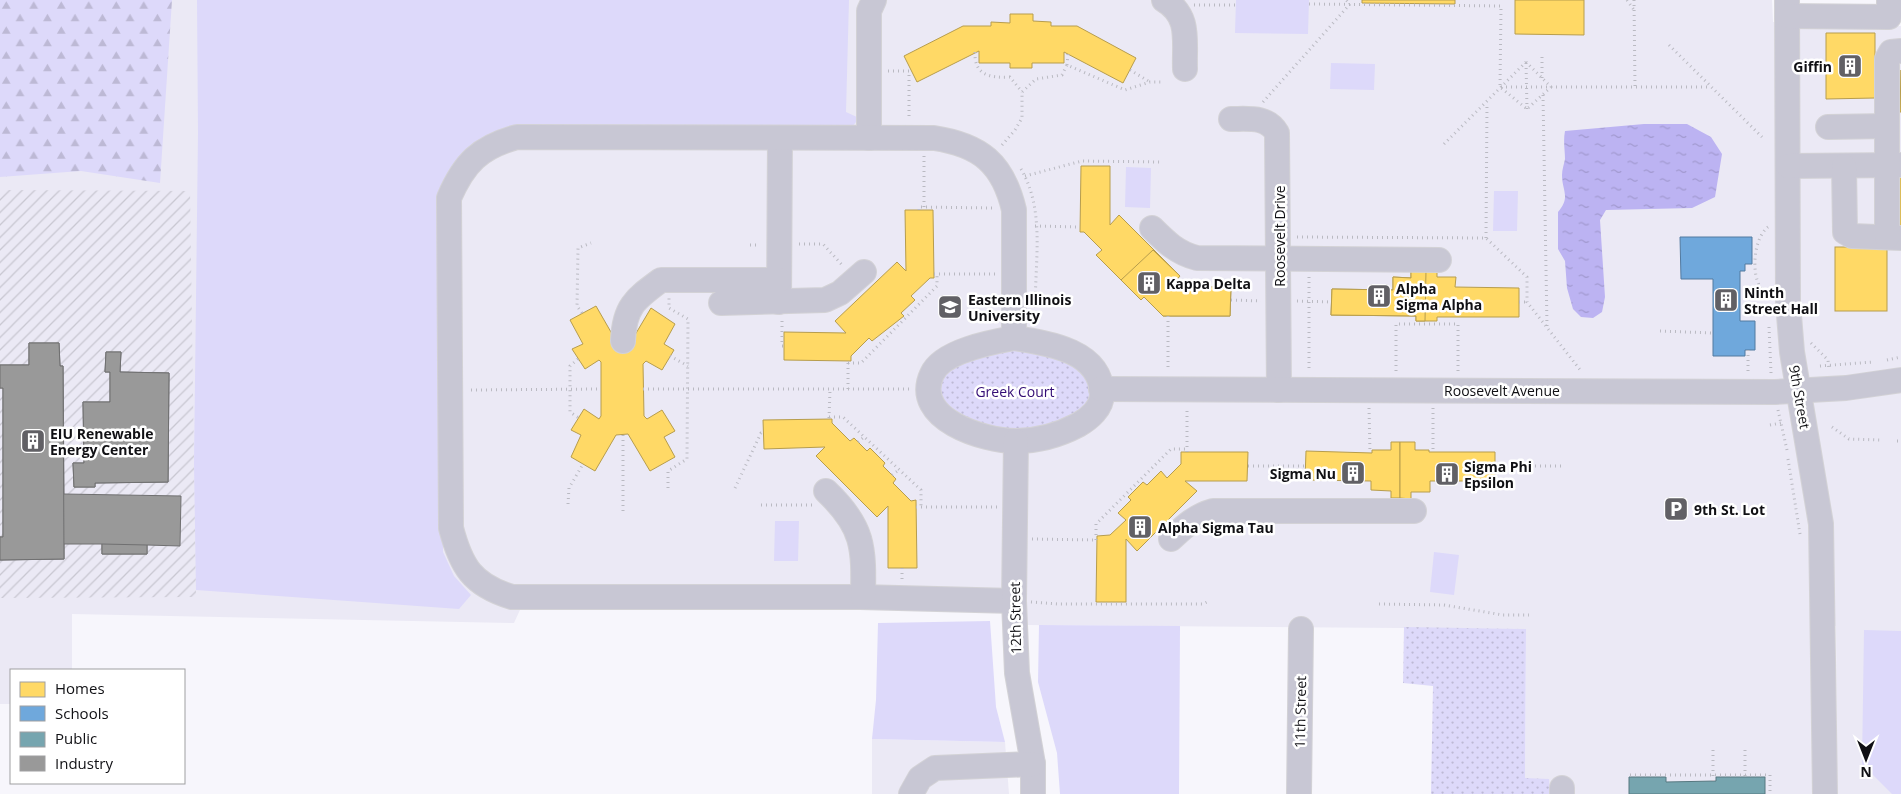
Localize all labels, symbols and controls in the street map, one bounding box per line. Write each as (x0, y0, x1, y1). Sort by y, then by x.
building icon: Giffin (1837, 53, 1863, 79)
place label: Giffin (1793, 57, 1832, 76)
street label: Roosevelt Drive (1270, 185, 1289, 287)
building icon: Kappa Delta (1136, 270, 1162, 296)
place label: Kappa Delta (1166, 274, 1251, 293)
place label: Alpha Sigma Alpha (1396, 279, 1482, 314)
building icon: Alpha Sigma Alpha (1366, 283, 1392, 309)
place label: Ninth Street Hall (1744, 283, 1818, 318)
building icon: Ninth Street Hall (1713, 287, 1739, 313)
place label: Eastern Illinois University (968, 290, 1071, 325)
school or university icon: Eastern Illinois University (937, 294, 963, 320)
street label: 9th Street (1785, 364, 1815, 430)
street label: Roosevelt Avenue (1444, 381, 1560, 400)
park label: Greek Court (975, 382, 1055, 401)
place label: EIU Renewable Energy Center (50, 424, 154, 459)
building icon: EIU Renewable Energy Center (20, 428, 46, 454)
place label: Sigma Phi Epsilon (1464, 457, 1532, 492)
building icon: Sigma Nu (1340, 460, 1366, 486)
building icon: Sigma Phi Epsilon (1434, 461, 1460, 487)
place label: Sigma Nu (1270, 464, 1336, 483)
parking icon: 9th St. Lot (1663, 496, 1689, 522)
place label: 9th St. Lot (1694, 500, 1765, 519)
building icon: Alpha Sigma Tau (1127, 514, 1153, 540)
place label: Alpha Sigma Tau (1158, 518, 1274, 537)
street label: 12th Street (1005, 582, 1025, 654)
legend (10, 669, 185, 784)
street label: 11th Street (1290, 676, 1310, 748)
text: Homes (55, 678, 105, 698)
text: Schools (55, 703, 109, 723)
text: Public (55, 728, 97, 748)
north arrow (1841, 734, 1891, 784)
text: Industry (55, 753, 113, 773)
text: N (1860, 763, 1872, 782)

